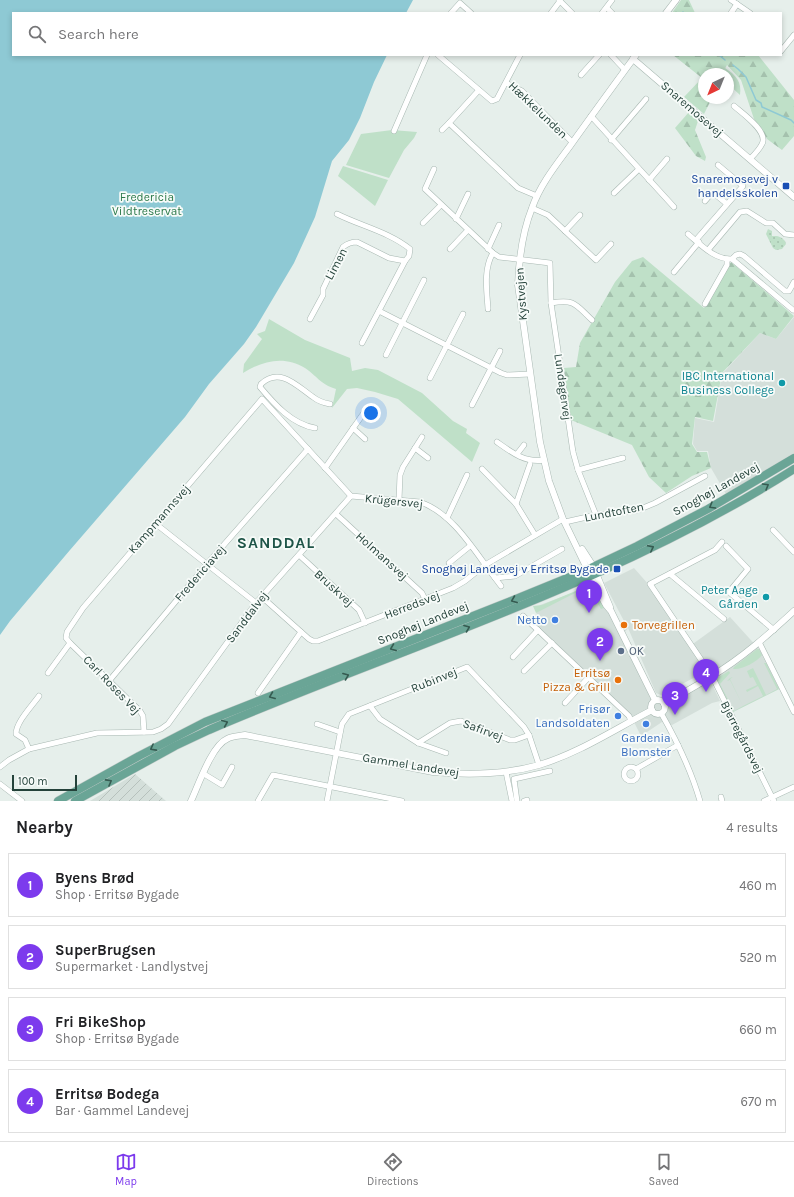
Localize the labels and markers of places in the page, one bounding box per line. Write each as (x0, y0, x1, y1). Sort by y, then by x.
place label: Snaremosevej v handelsskolen (691, 172, 778, 200)
marker: Snaremosevej v handelsskolen (781, 181, 791, 191)
place label: IBC International Business College (681, 369, 774, 397)
marker: IBC International Business College (777, 378, 787, 388)
place label: Snoghøj Landevej v Erritsø Bygade (422, 562, 609, 576)
marker: Snoghøj Landevej v Erritsø Bygade (612, 564, 622, 574)
pin: 1 (576, 580, 602, 613)
place label: Peter Aage Gården (701, 583, 758, 611)
marker: Peter Aage Gården (761, 592, 771, 602)
place label: Netto (517, 613, 547, 627)
marker: Netto (550, 615, 560, 625)
place label: Torvegrillen (632, 618, 695, 632)
marker: Torvegrillen (619, 620, 629, 630)
pin: 2 (587, 628, 613, 661)
place label: OK (629, 644, 645, 658)
marker: OK (616, 646, 626, 656)
pin: 4 (693, 659, 719, 692)
place label: Erritsø Pizza & Grill (543, 666, 610, 694)
marker: Erritsø Pizza & Grill (613, 675, 623, 685)
pin: 3 (662, 682, 688, 715)
place label: Frisør Landsoldaten (536, 702, 611, 730)
marker: Frisør Landsoldaten (613, 711, 623, 721)
marker: Gardenia Blomster (641, 719, 651, 729)
place label: Gardenia Blomster (621, 731, 672, 759)

